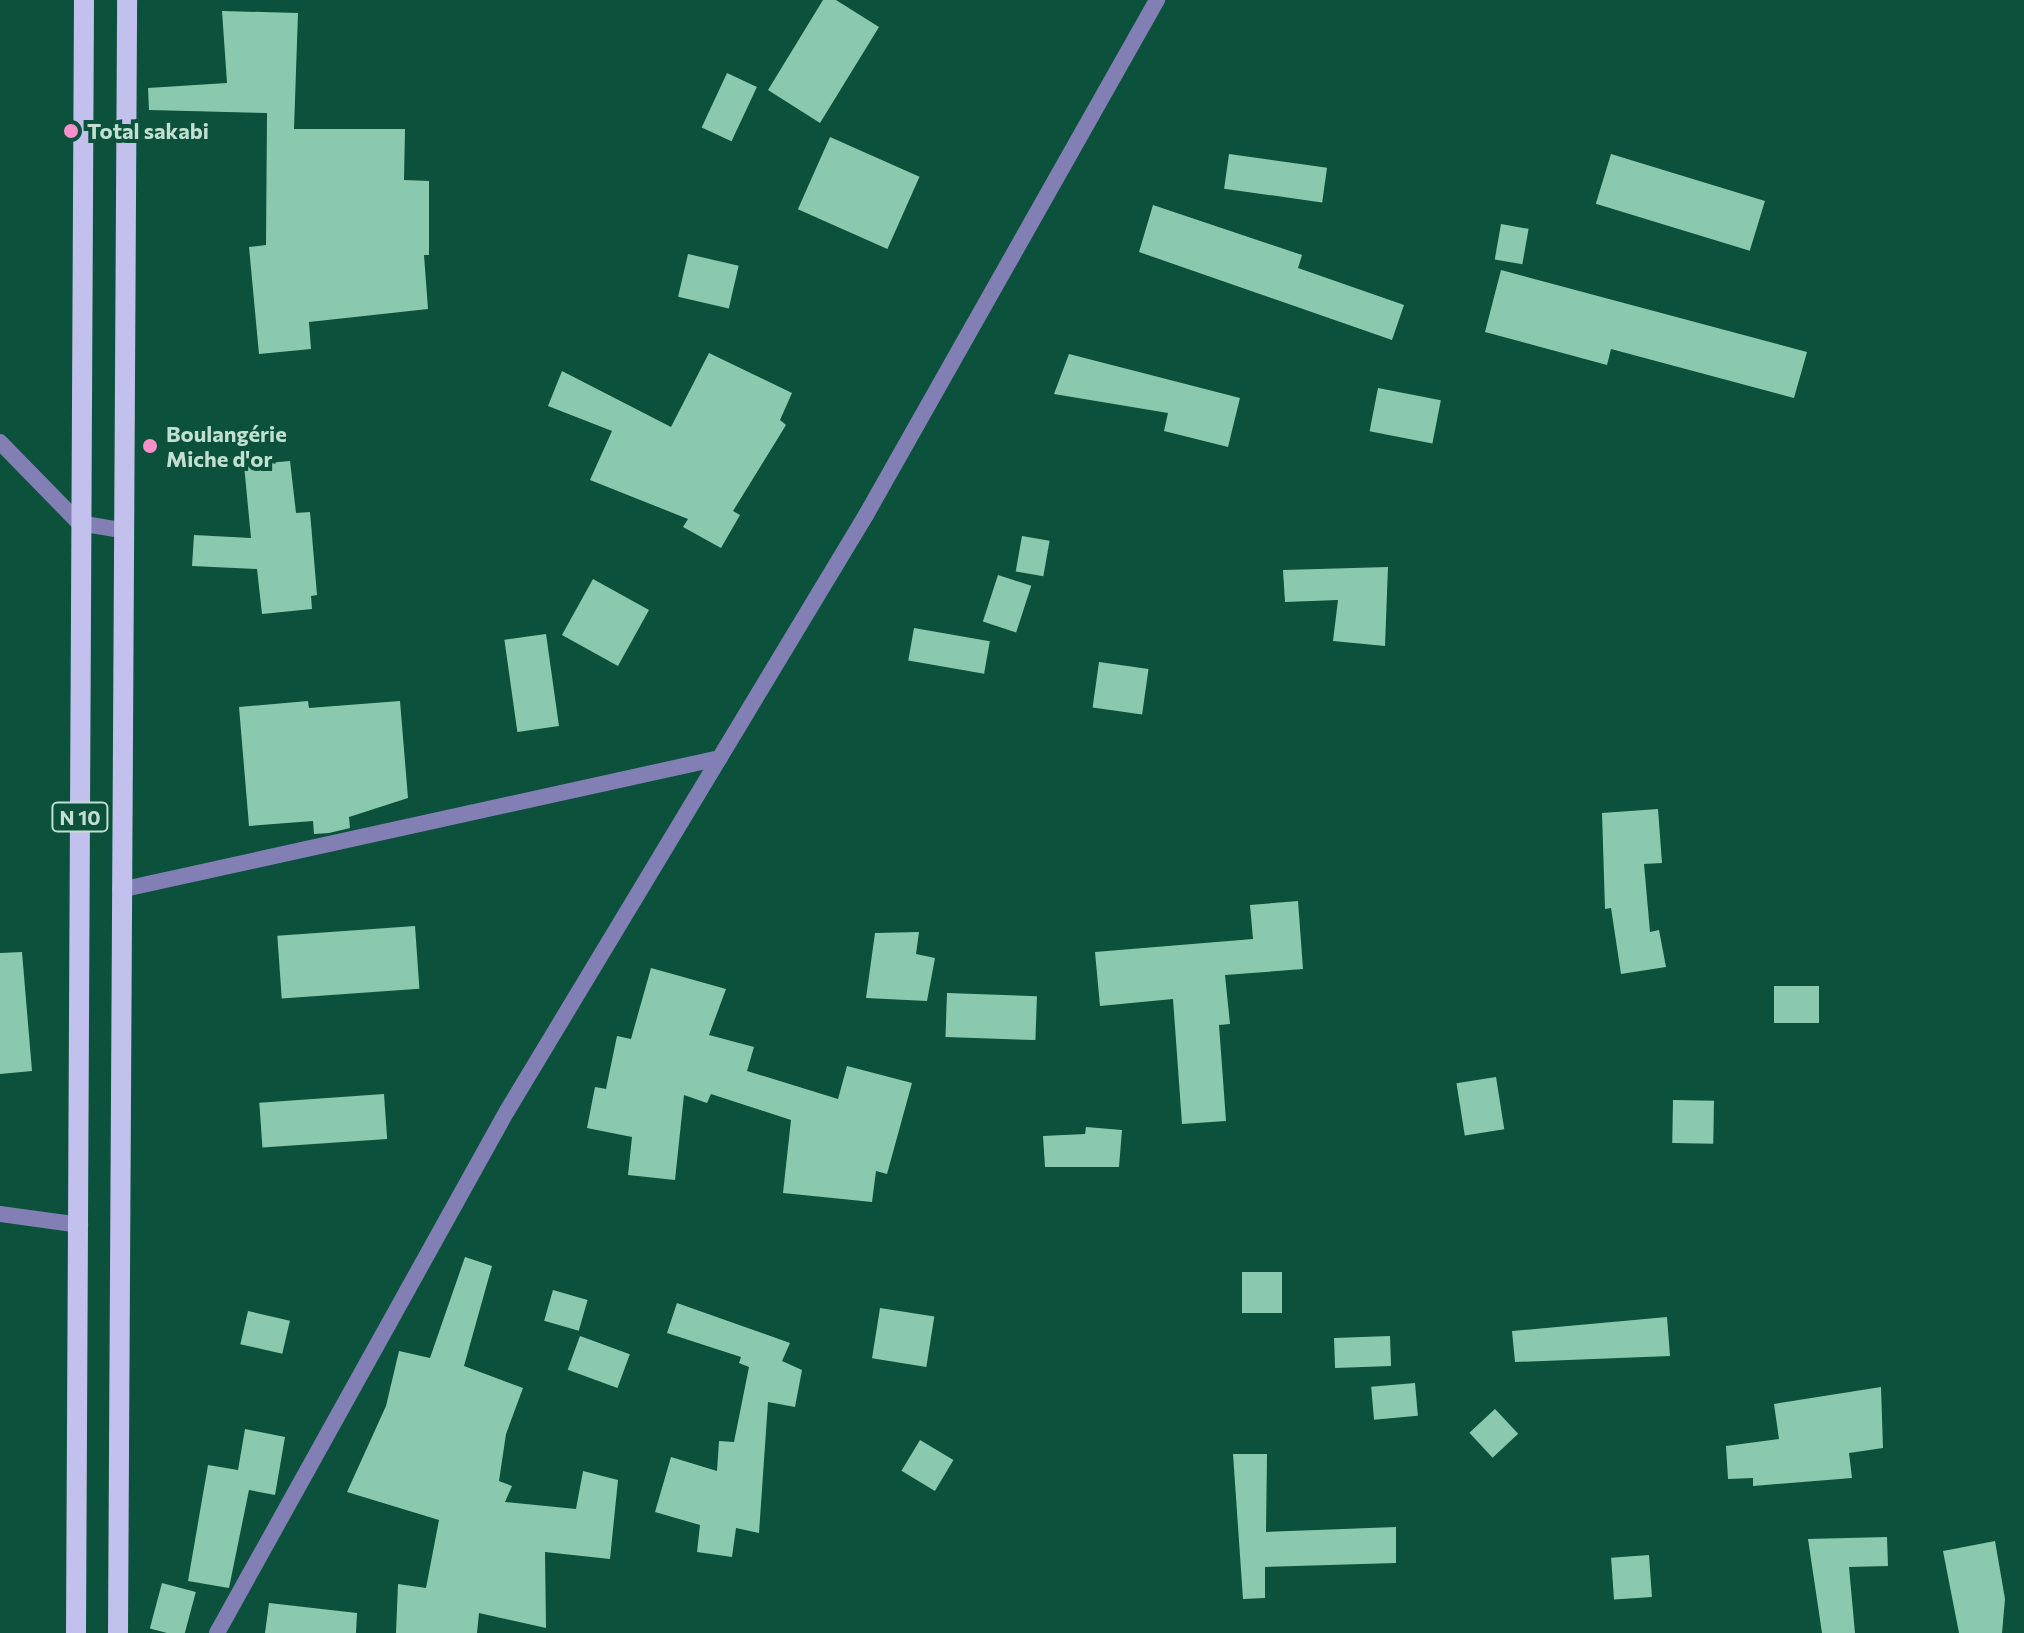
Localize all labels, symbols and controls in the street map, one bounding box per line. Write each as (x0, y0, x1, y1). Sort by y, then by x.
place label: Total sakabi (87, 118, 209, 144)
marker: Total sakabi (62, 122, 80, 140)
place label: Boulangérie Miche d'or (166, 420, 287, 472)
marker: Boulangérie Miche d'or (141, 437, 159, 455)
road number: N 10 (50, 801, 110, 833)

